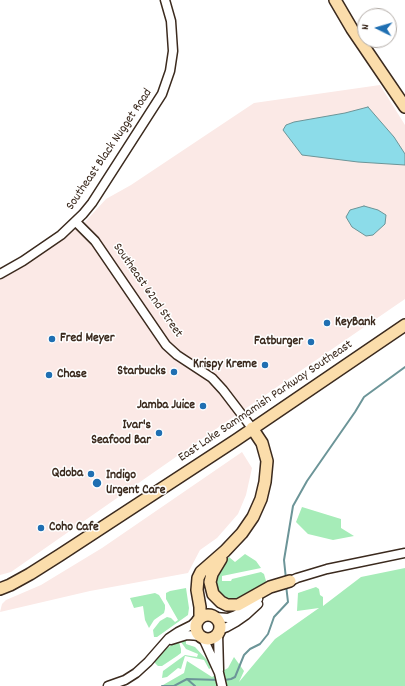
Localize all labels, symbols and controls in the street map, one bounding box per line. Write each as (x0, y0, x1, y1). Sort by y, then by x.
north arrow (357, 8, 397, 48)
text: N (358, 24, 374, 30)
street label: Southeast Black Nugget Road (64, 86, 156, 214)
street label: Southeast 62nd Street (109, 241, 185, 341)
place label: KeyBank (335, 315, 376, 331)
marker: KeyBank (322, 318, 332, 328)
place label: Fred Meyer (60, 331, 115, 347)
marker: Fred Meyer (47, 334, 57, 344)
place label: Fatburger (254, 334, 303, 350)
marker: Fatburger (306, 337, 316, 347)
street label: East Lake Sammamish Parkway Southeast (176, 338, 356, 466)
place label: Krispy Kreme (193, 357, 257, 373)
marker: Krispy Kreme (260, 360, 270, 370)
place label: Starbucks (117, 364, 166, 380)
place label: Chase (57, 367, 87, 383)
marker: Starbucks (169, 367, 179, 377)
marker: Chase (44, 370, 54, 380)
place label: Jamba Juice (137, 398, 195, 414)
marker: Jamba Juice (198, 401, 208, 411)
place label: Ivar's Seafood Bar (91, 418, 151, 449)
marker: Ivar's Seafood Bar (154, 428, 164, 438)
place label: Qdoba (52, 466, 83, 482)
place label: Indigo Urgent Care (106, 468, 165, 499)
marker: Qdoba (86, 469, 96, 479)
marker: Indigo Urgent Care (91, 477, 103, 489)
place label: Coho Cafe (49, 520, 99, 536)
marker: Coho Cafe (36, 523, 46, 533)

